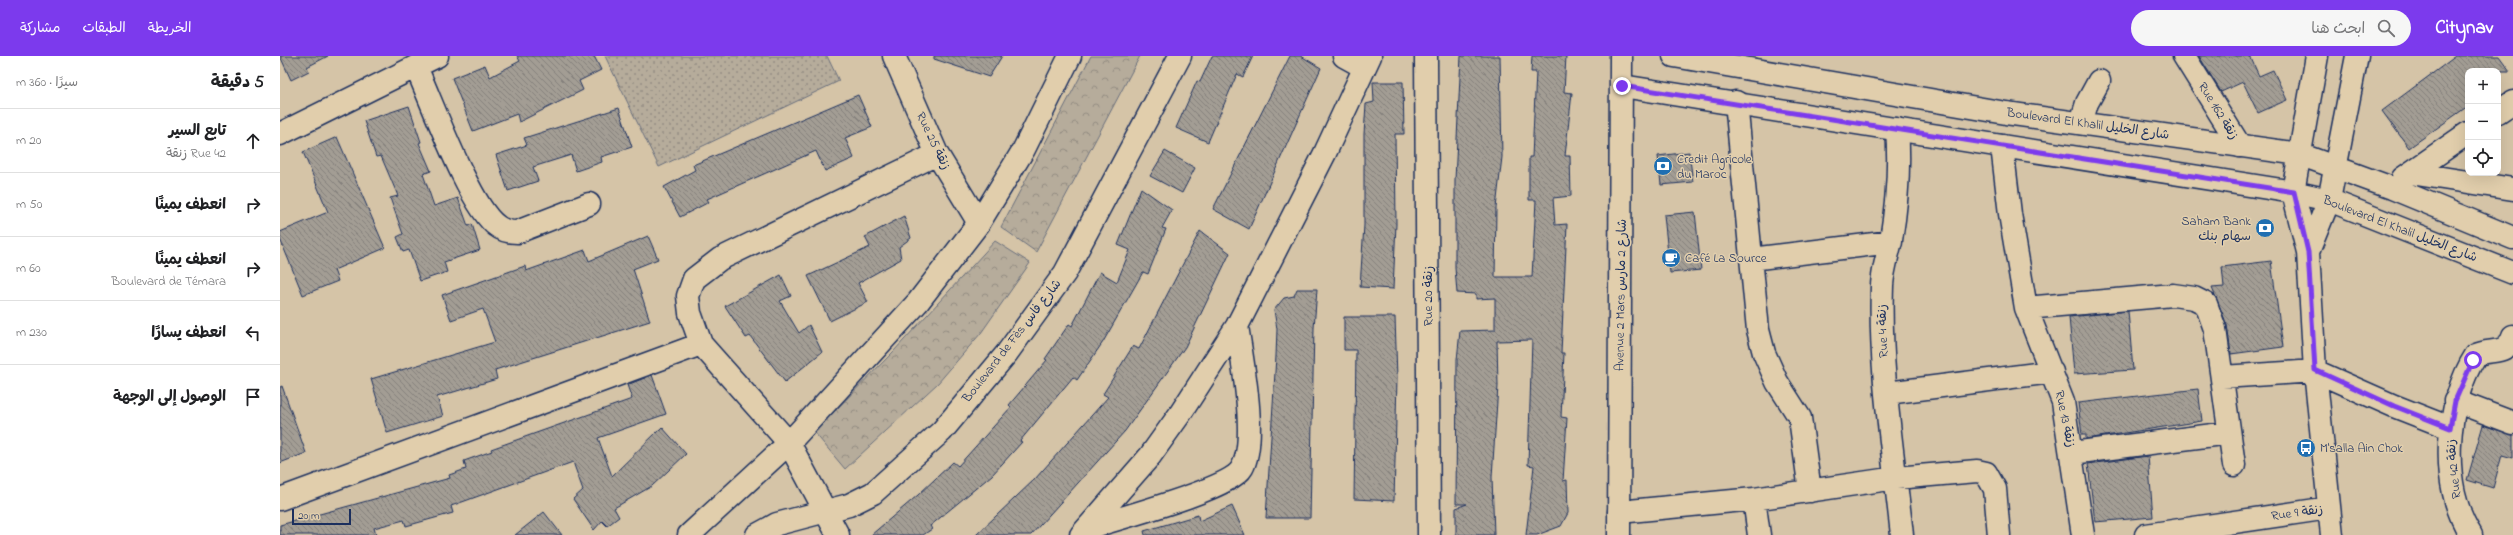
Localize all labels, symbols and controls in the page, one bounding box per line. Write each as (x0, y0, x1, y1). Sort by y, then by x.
search box (2131, 10, 2411, 46)
text: Citynav (2435, 15, 2493, 42)
icon: search (2375, 17, 2397, 39)
text: مشاركة (20, 18, 60, 39)
text: الطبقات (82, 18, 126, 39)
text: الخريطة (148, 18, 191, 39)
text: ابحث هنا (2311, 18, 2365, 40)
map controls (2465, 68, 2501, 176)
button: + (2465, 68, 2501, 104)
text: 5 دقيقة (211, 70, 264, 95)
text: سيرًا · 360 m (16, 73, 78, 92)
route end (1613, 77, 1631, 95)
street label: Rue 162 زنقة (2193, 79, 2243, 143)
street label: Boulevard El Khalil شارع الخليل (2004, 103, 2171, 145)
button: − (2465, 104, 2501, 140)
street label: Rue 25 زنقة (911, 109, 955, 173)
text: تابع السير (169, 120, 226, 142)
icon: ahead (242, 130, 264, 152)
text: 20 m (16, 131, 41, 150)
button: locate (2465, 140, 2501, 176)
text: Rue 42 زنقة (166, 144, 226, 163)
place label: Credit Agricole du Maroc (1677, 150, 1752, 184)
bank icon: Credit Agricole du Maroc (1652, 155, 1674, 177)
street label: Boulevard El Khalil شارع الخليل (2319, 190, 2480, 267)
text: انعطف يمينًا (155, 194, 226, 216)
icon: right (242, 194, 264, 216)
text: 50 m (16, 195, 42, 214)
place label: Saham Bank سهام بنك (2181, 212, 2251, 246)
bank icon: Saham Bank سهام بنك (2254, 217, 2276, 239)
street label: Avenue 2 Mars شارع 2 مارس (1610, 219, 1632, 371)
cafe icon: Café La Source (1660, 247, 1682, 269)
text: انعطف يمينًا (155, 249, 226, 271)
place label: Café La Source (1685, 249, 1767, 268)
icon: right (242, 258, 264, 280)
text: 60 m (16, 259, 41, 278)
street label: Rue 20 زنقة (1419, 266, 1438, 326)
text: Boulevard de Témara (111, 272, 226, 291)
street label: Boulevard de Fès شارع فاس (957, 275, 1066, 407)
street label: Rue 4 زنقة (1873, 304, 1893, 358)
text: انعطف يسارًا (151, 322, 226, 344)
icon: left (242, 322, 264, 344)
text: 230 m (16, 323, 47, 342)
route start (2464, 351, 2482, 369)
text: الوصول إلى الوجهة (113, 386, 226, 408)
icon: arrive (242, 386, 264, 408)
street label: Rue 13 زنقة (2050, 389, 2080, 449)
bus stop icon: M'salla Ain Chok (2295, 437, 2317, 459)
street label: Rue 42 زنقة (2441, 438, 2467, 500)
place label: M'salla Ain Chok (2320, 439, 2403, 458)
street label: Rue 9 زنقة (2270, 500, 2324, 526)
scale bar (292, 507, 351, 526)
text: 20 m (298, 508, 320, 524)

